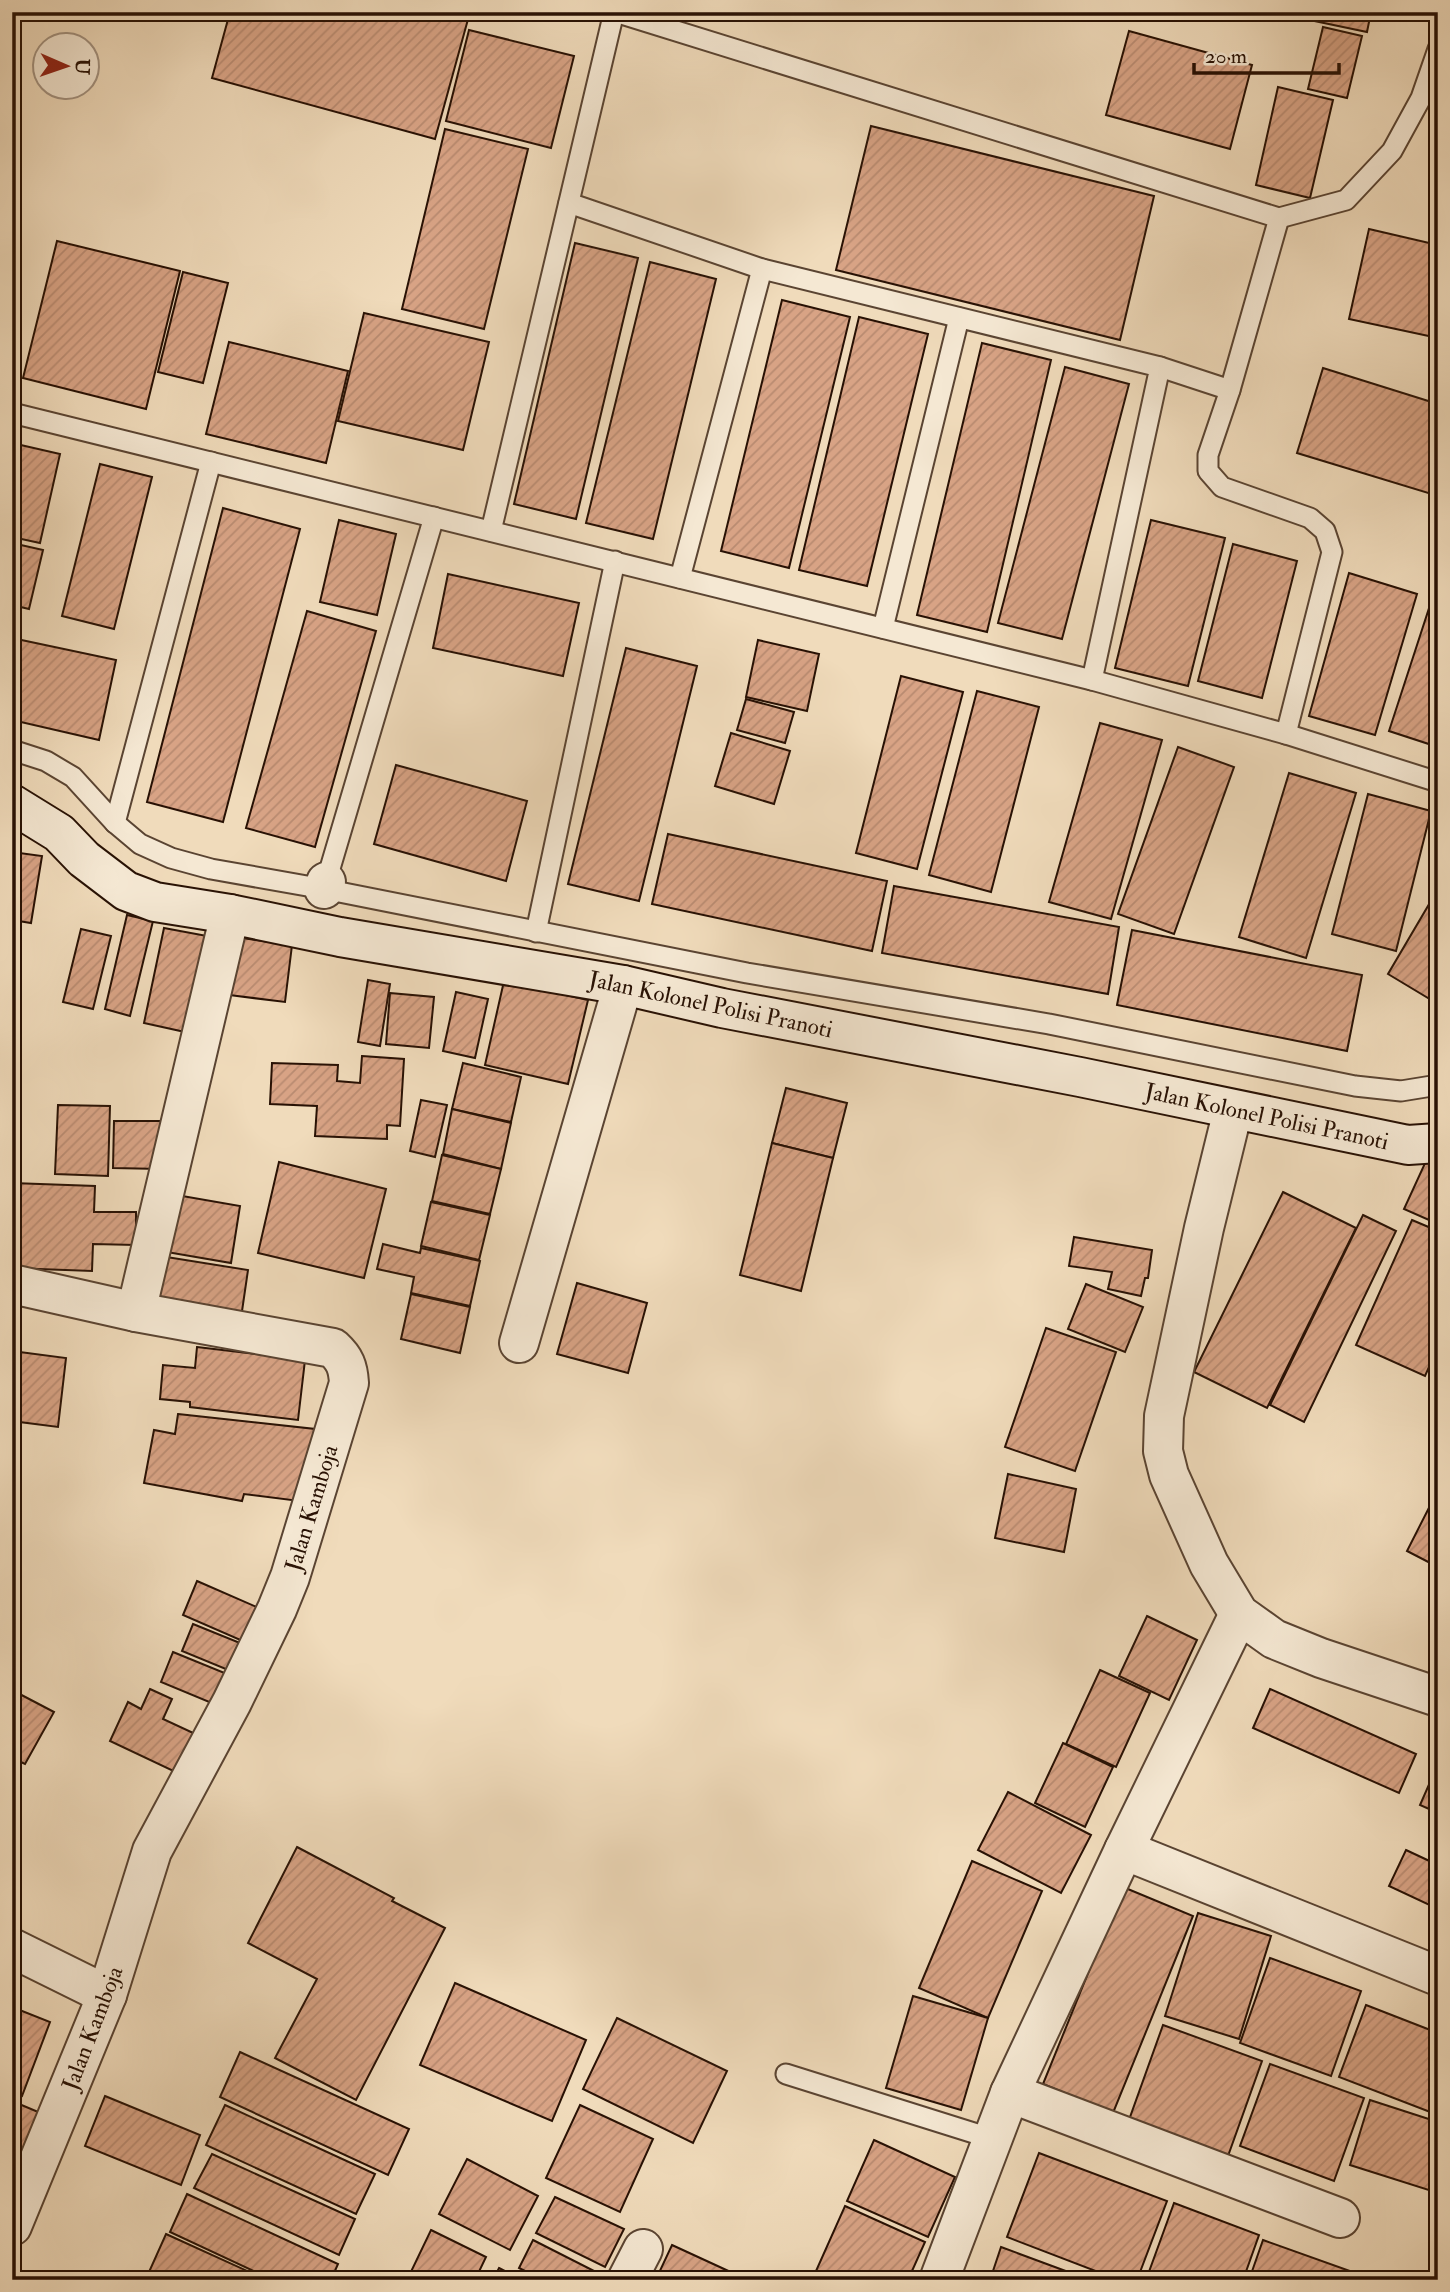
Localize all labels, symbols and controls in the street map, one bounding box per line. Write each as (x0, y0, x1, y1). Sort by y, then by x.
north arrow (32, 32, 102, 102)
scale bar (1194, 32, 1340, 76)
text: 20 m (1205, 43, 1247, 70)
text: U (70, 58, 94, 75)
street label: Jalan Kolonel Polisi Pranoti (585, 964, 835, 1044)
street label: Jalan Kolonel Polisi Pranoti (1141, 1076, 1391, 1156)
street label: Jalan Kamboja (278, 1441, 345, 1576)
street label: Jalan Kamboja (55, 1961, 130, 2095)

